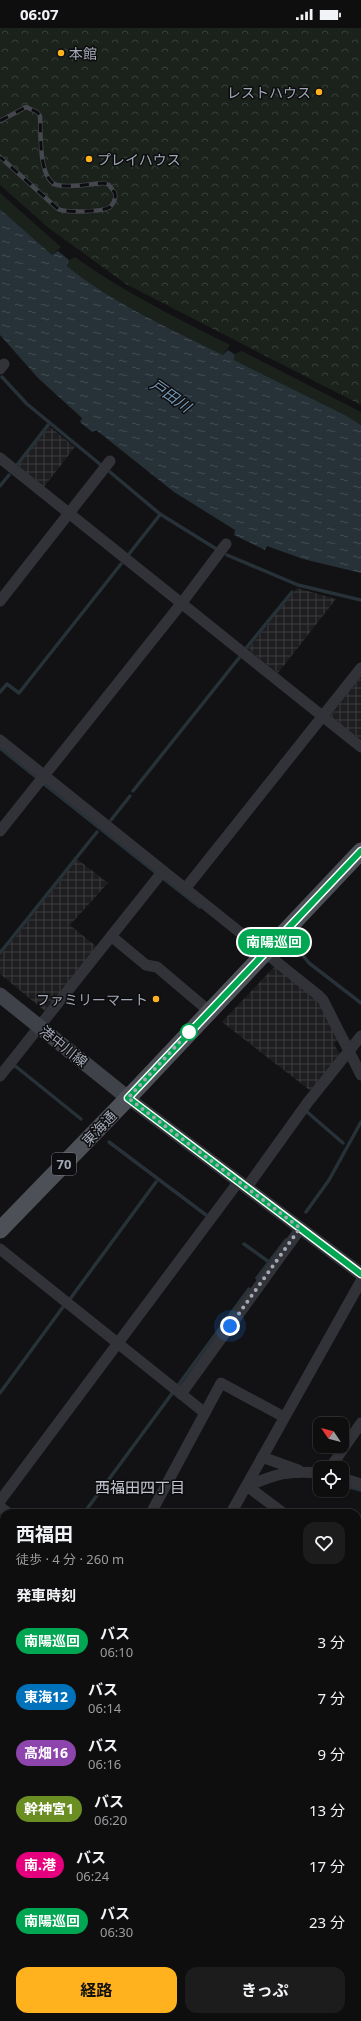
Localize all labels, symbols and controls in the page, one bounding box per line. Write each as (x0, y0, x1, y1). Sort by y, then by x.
text: 06:07 (20, 4, 59, 24)
place label: 本館 (69, 44, 97, 63)
marker: 本館 (56, 48, 66, 58)
place label: レストハウス (227, 83, 311, 102)
marker: レストハウス (314, 87, 324, 97)
place label: プレイハウス (97, 150, 181, 169)
marker: プレイハウス (84, 154, 94, 164)
water label: 戸田川 (147, 374, 197, 417)
line badge: 南陽巡回 (246, 929, 302, 955)
text: 南陽巡回 (246, 932, 302, 951)
place label: ファミリーマート (36, 990, 148, 1009)
marker: ファミリーマート (151, 994, 161, 1004)
street label: 港中川線 (36, 1021, 92, 1071)
unlabelled marker (180, 1023, 198, 1041)
street label: 東海通 (78, 1106, 120, 1150)
road number: 70 (52, 1153, 76, 1175)
your location (220, 1316, 240, 1336)
north arrow (313, 1417, 349, 1453)
map controls (313, 1417, 349, 1497)
button: locate (313, 1461, 349, 1497)
district label: 西福田四丁目 (95, 1477, 185, 1497)
text: 西福田 (16, 1521, 73, 1547)
button: heart (303, 1522, 345, 1564)
text: 徒歩 · 4 分 · 260 m (16, 1550, 124, 1568)
text: 発車時刻 (16, 1585, 76, 1605)
text: バス (100, 1623, 130, 1643)
text: 南陽巡回 (24, 1631, 80, 1650)
text: 3 分 (318, 1632, 345, 1652)
text: 06:10 (100, 1643, 133, 1661)
text: バス (88, 1679, 118, 1699)
text: 東海12 (24, 1687, 68, 1706)
text: 7 分 (318, 1688, 345, 1708)
text: 06:14 (88, 1699, 121, 1717)
text: バス (88, 1735, 118, 1755)
text: 高畑16 (24, 1743, 68, 1762)
text: 9 分 (318, 1744, 345, 1764)
text: 06:16 (88, 1755, 121, 1773)
text: バス (94, 1791, 124, 1811)
text: 幹神宮1 (24, 1799, 74, 1818)
text: 13 分 (309, 1800, 345, 1820)
text: 06:20 (94, 1811, 127, 1829)
text: バス (76, 1847, 106, 1867)
text: 南.港 (24, 1855, 56, 1874)
text: 17 分 (309, 1856, 345, 1876)
text: 06:24 (76, 1867, 109, 1885)
text: バス (100, 1903, 130, 1923)
text: 南陽巡回 (24, 1911, 80, 1930)
text: 23 分 (309, 1912, 345, 1932)
text: 06:30 (100, 1923, 133, 1941)
button: 経路 (16, 1967, 177, 2013)
button: きっぷ (185, 1967, 345, 2013)

